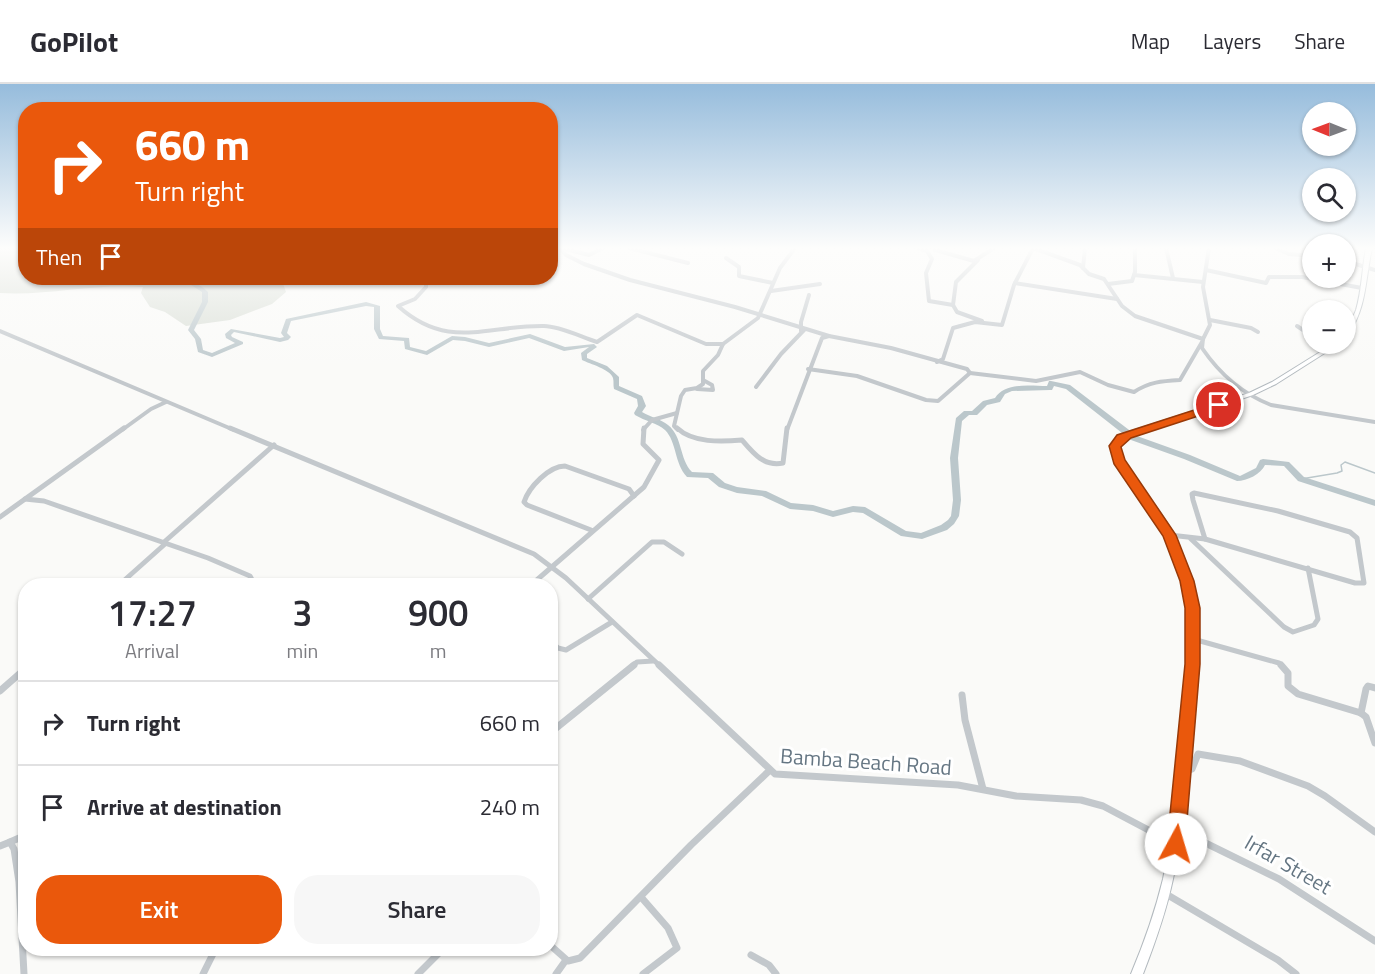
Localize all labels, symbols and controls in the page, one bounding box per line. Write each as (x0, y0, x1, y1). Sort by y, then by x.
text: GoPilot (30, 20, 118, 63)
text: Map (1131, 25, 1170, 57)
text: Layers (1203, 25, 1261, 57)
text: Share (1294, 25, 1345, 57)
north arrow (1302, 102, 1356, 156)
map controls (1302, 102, 1356, 354)
text: 660 m (135, 112, 250, 176)
icon: right (36, 126, 114, 204)
button: search (1302, 168, 1356, 222)
text: Turn right (135, 170, 244, 211)
button: + (1302, 234, 1356, 288)
text: Then (36, 240, 82, 274)
icon: arrive (94, 240, 127, 273)
button: − (1302, 300, 1356, 354)
pin (1193, 379, 1244, 430)
icon: arrive (1202, 388, 1235, 421)
text: 17:27 (108, 585, 197, 640)
text: 3 (292, 585, 312, 640)
text: 900 (408, 585, 468, 640)
text: Arrival (125, 635, 179, 666)
text: min (286, 635, 318, 666)
text: m (430, 635, 446, 666)
text: Turn right (87, 706, 181, 740)
text: 660 m (480, 706, 540, 740)
icon: right (36, 707, 69, 740)
street label: Bamba Beach Road (779, 739, 953, 783)
text: Arrive at destination (87, 790, 282, 824)
text: 240 m (480, 790, 540, 824)
icon: arrive (36, 791, 69, 824)
position arrow (1144, 812, 1208, 876)
street label: Irfar Street (1239, 826, 1339, 902)
button: Exit (36, 875, 282, 944)
button: Share (294, 875, 540, 944)

